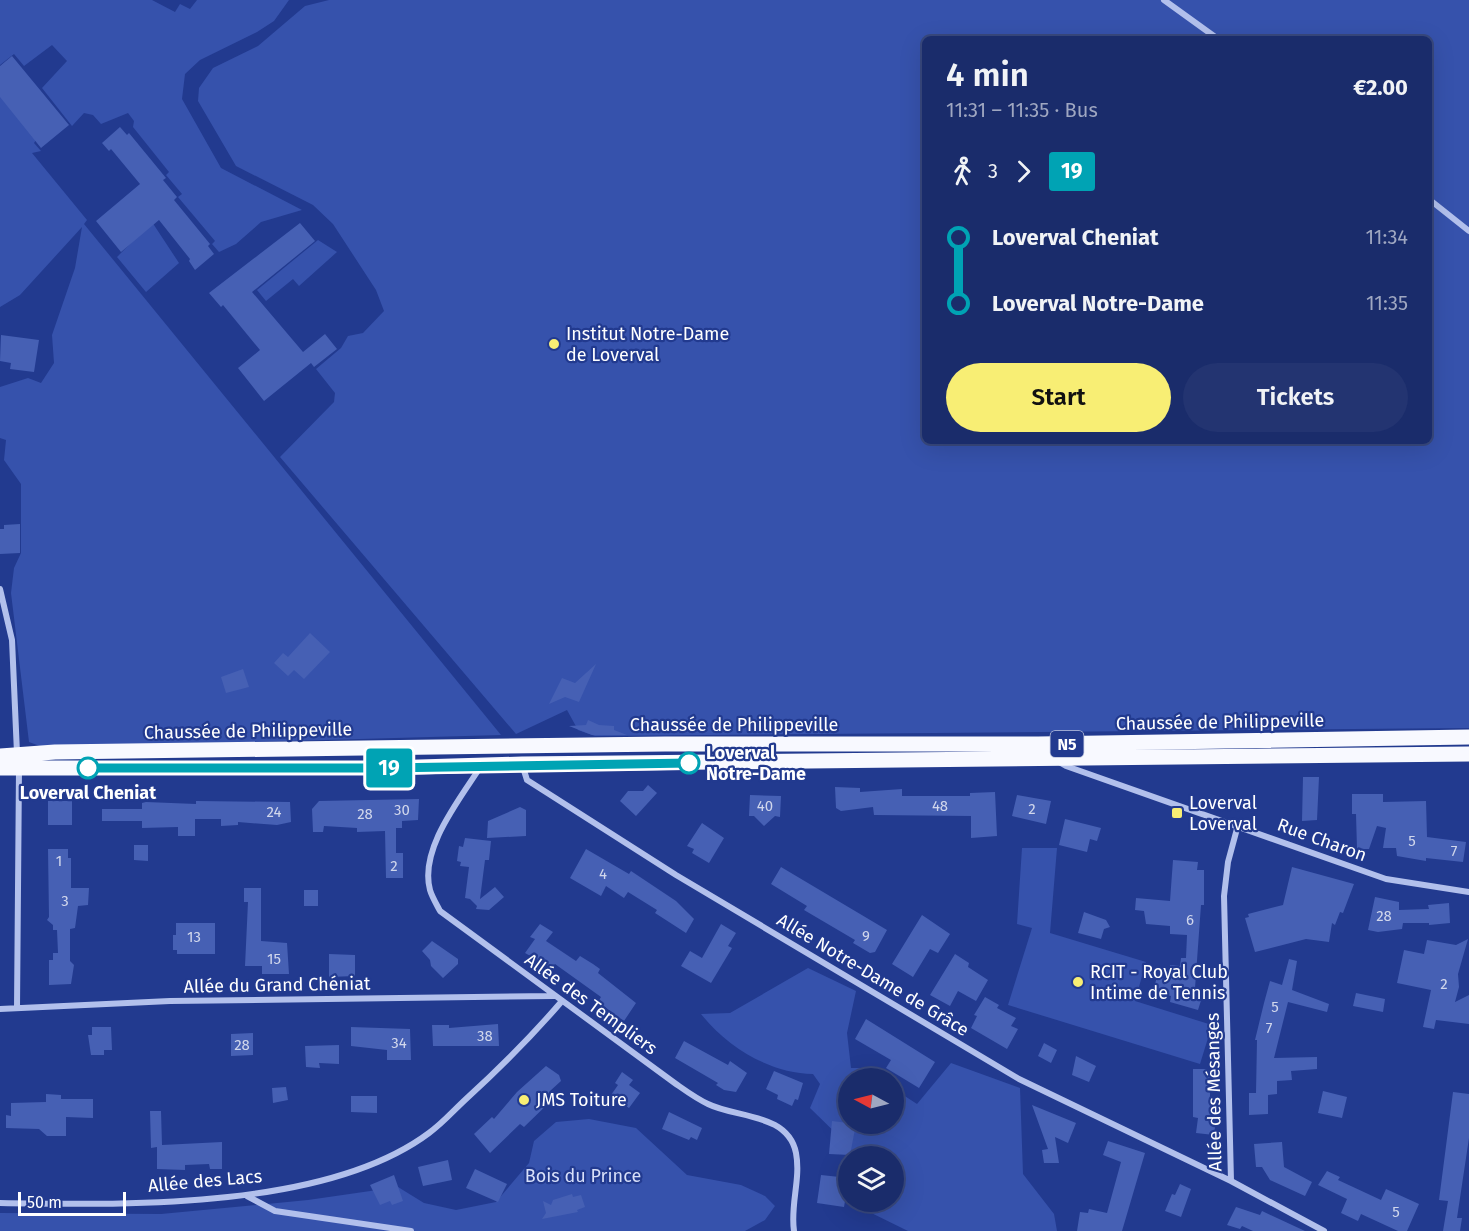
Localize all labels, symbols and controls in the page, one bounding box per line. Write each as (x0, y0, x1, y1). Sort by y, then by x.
text: 4 min (946, 55, 1029, 95)
text: €2.00 (1353, 74, 1408, 101)
text: 11:31 – 11:35 · Bus (946, 98, 1098, 122)
icon: walk (946, 155, 979, 188)
icon: forward (1007, 155, 1040, 188)
text: 19 (1061, 158, 1083, 184)
text: 3 (988, 159, 998, 183)
text: Loverval Cheniat (992, 224, 1159, 251)
text: 11:34 (1365, 225, 1408, 249)
text: Loverval Notre-Dame (992, 290, 1204, 317)
text: 11:35 (1366, 291, 1408, 315)
place label: Institut Notre-Dame de Loverval (566, 323, 729, 366)
marker: Institut Notre-Dame de Loverval (547, 337, 561, 351)
button: Start (946, 363, 1171, 432)
button: Tickets (1183, 363, 1408, 432)
street label: Chaussée de Philippeville (1116, 709, 1324, 735)
street label: Chaussée de Philippeville (630, 714, 838, 736)
street label: Chaussée de Philippeville (144, 718, 352, 744)
road number: N5 (1050, 731, 1084, 757)
place label: Loverval Notre-Dame (706, 742, 806, 785)
line badge: 19 (362, 748, 416, 788)
marker: Loverval Notre-Dame (678, 752, 700, 774)
text: 19 (378, 755, 400, 781)
marker: Loverval Cheniat (77, 757, 99, 779)
place label: Loverval Cheniat (20, 782, 157, 804)
place label: Loverval Loverval (1189, 792, 1257, 835)
house number: 40 (757, 797, 773, 815)
house number: 48 (932, 797, 948, 815)
house number: 2 (1028, 800, 1036, 818)
house number: 30 (394, 801, 410, 819)
house number: 24 (266, 803, 282, 821)
house number: 28 (357, 805, 373, 823)
marker: Loverval Loverval (1170, 806, 1184, 820)
street label: Rue Charon (1274, 814, 1370, 866)
house number: 5 (1408, 832, 1416, 850)
house number: 7 (1451, 842, 1458, 860)
house number: 1 (56, 852, 62, 870)
house number: 2 (390, 857, 398, 875)
house number: 4 (599, 865, 607, 883)
house number: 3 (61, 892, 69, 910)
house number: 28 (1376, 907, 1392, 925)
street label: Allée Notre-Dame de Grâce (773, 909, 973, 1041)
house number: 6 (1186, 911, 1194, 929)
house number: 9 (862, 927, 870, 945)
house number: 13 (187, 928, 201, 946)
street label: Allée des Templiers (520, 949, 662, 1059)
house number: 15 (267, 950, 281, 968)
place label: RCIT - Royal Club Intime de Tennis (1090, 961, 1228, 1004)
street label: Allée du Grand Chéniat (183, 972, 371, 998)
marker: RCIT - Royal Club Intime de Tennis (1071, 975, 1085, 989)
house number: 2 (1440, 975, 1448, 993)
house number: 5 (1271, 998, 1279, 1016)
street label: Allée des Mésanges (1202, 1013, 1226, 1171)
house number: 7 (1266, 1019, 1273, 1037)
house number: 38 (477, 1027, 493, 1045)
house number: 34 (391, 1034, 407, 1052)
house number: 28 (234, 1036, 250, 1054)
north arrow (838, 1068, 904, 1134)
map controls (838, 1068, 904, 1212)
place label: JMS Toiture (536, 1089, 627, 1111)
marker: JMS Toiture (517, 1093, 531, 1107)
button: layers (838, 1146, 904, 1212)
street label: Allée des Lacs (147, 1165, 263, 1197)
park label: Bois du Prince (525, 1165, 641, 1187)
scale bar (18, 1189, 126, 1216)
text: 50 m (27, 1193, 62, 1212)
house number: 5 (1392, 1203, 1400, 1221)

